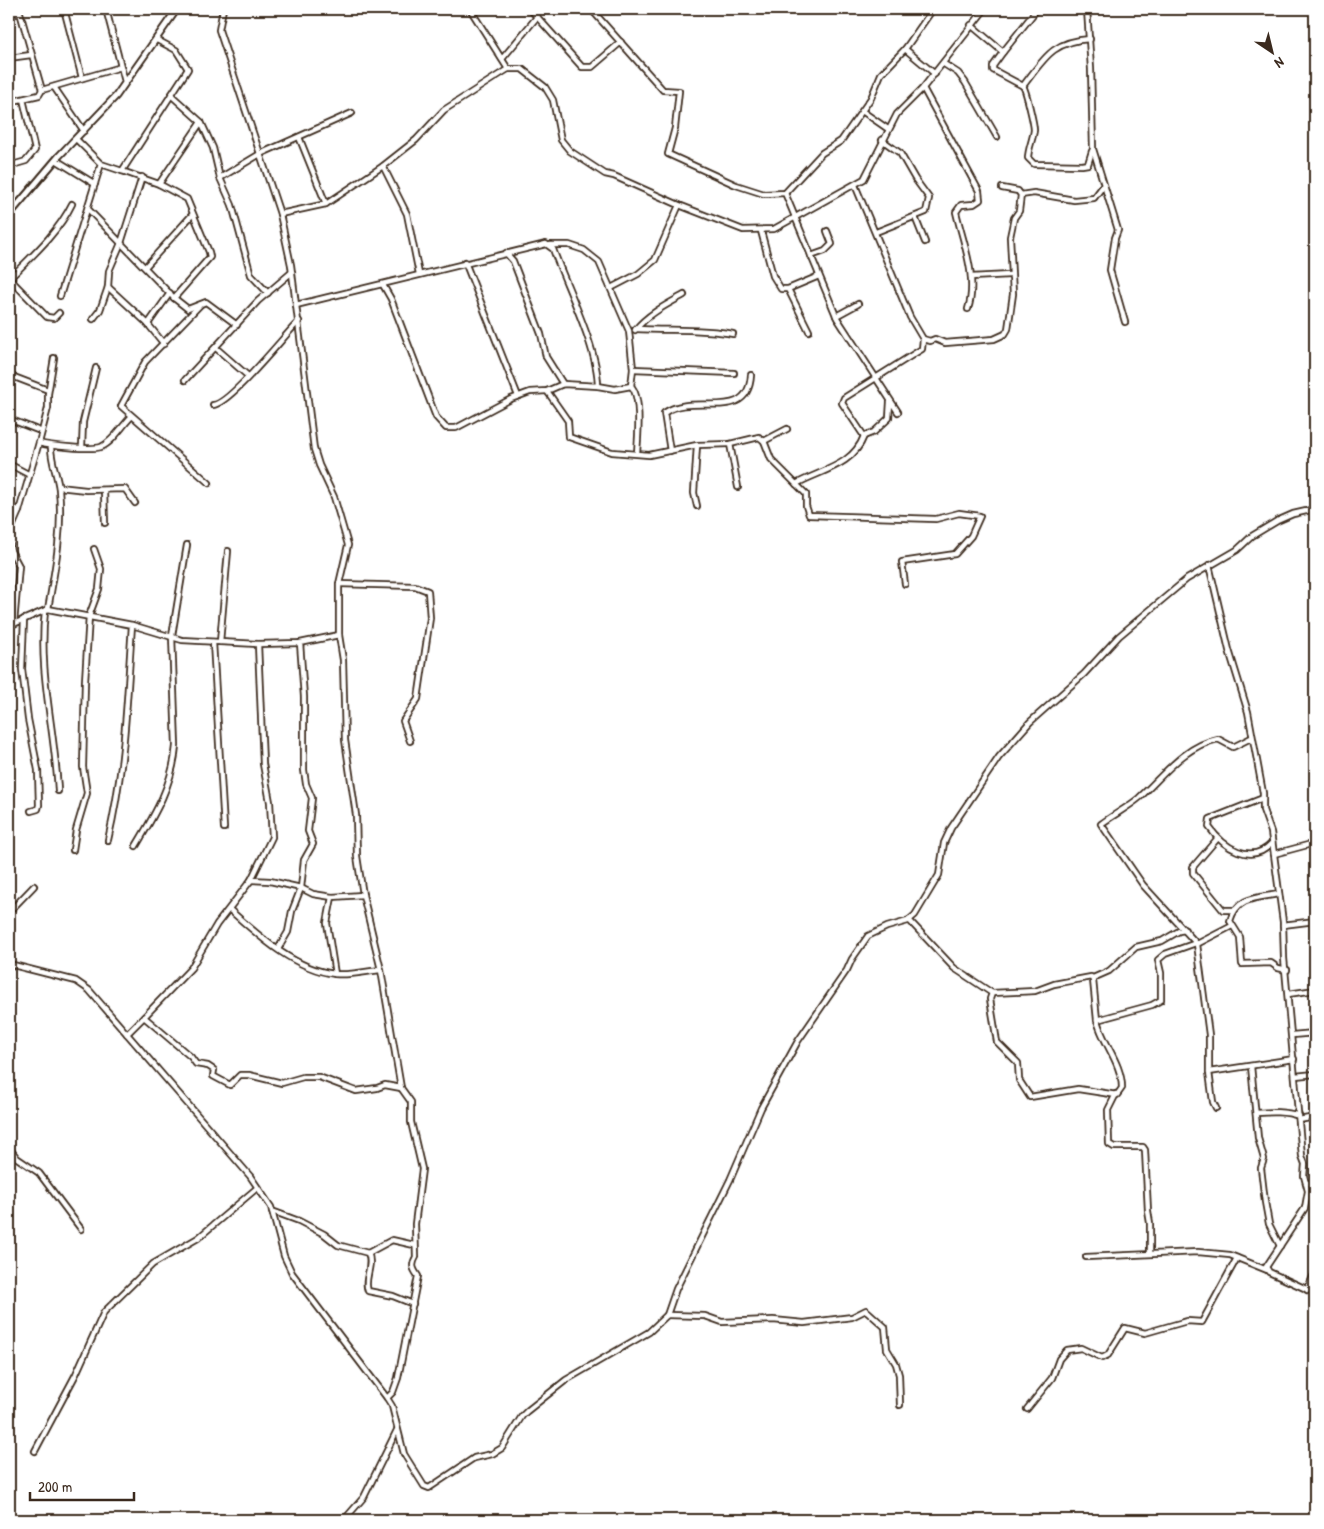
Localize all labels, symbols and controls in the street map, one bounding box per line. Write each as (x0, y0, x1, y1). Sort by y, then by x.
north arrow (1246, 28, 1296, 78)
text: N (1271, 53, 1288, 73)
scale bar (30, 1469, 134, 1501)
text: 200 m (38, 1476, 72, 1497)

